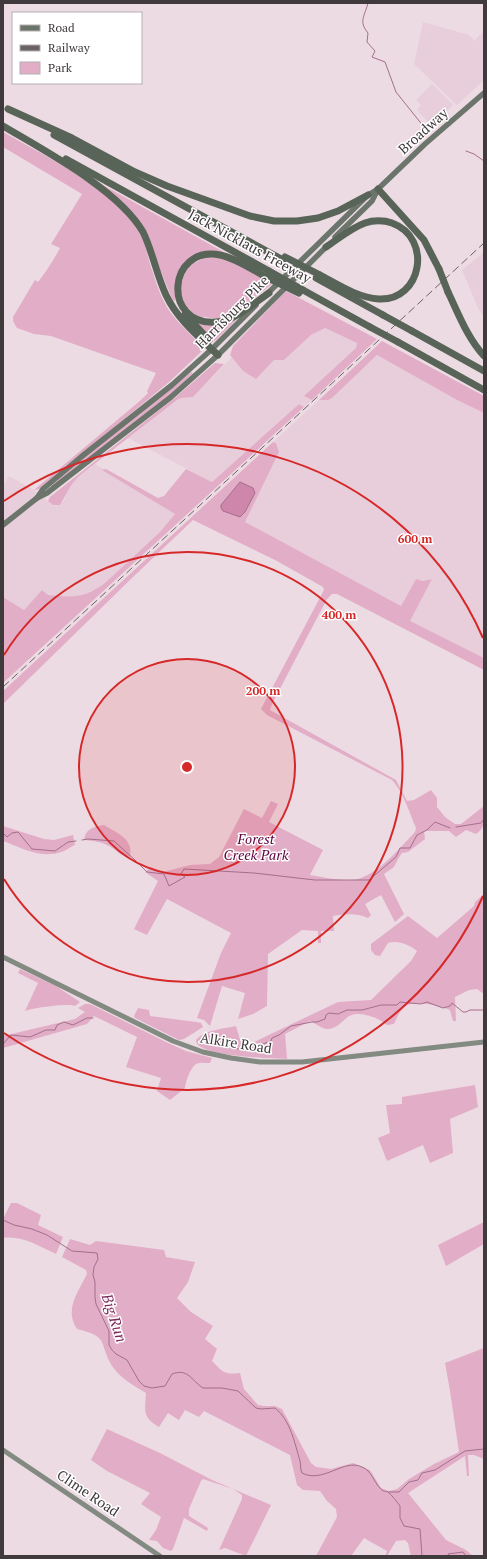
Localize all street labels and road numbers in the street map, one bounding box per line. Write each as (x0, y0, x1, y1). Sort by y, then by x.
street label: Broadway (394, 103, 452, 158)
street label: Jack Nicklaus Freeway (186, 204, 316, 288)
street label: Harrisburg Pike (191, 271, 273, 353)
street label: Alkire Road (199, 1027, 273, 1058)
street label: Clime Road (53, 1465, 123, 1520)

